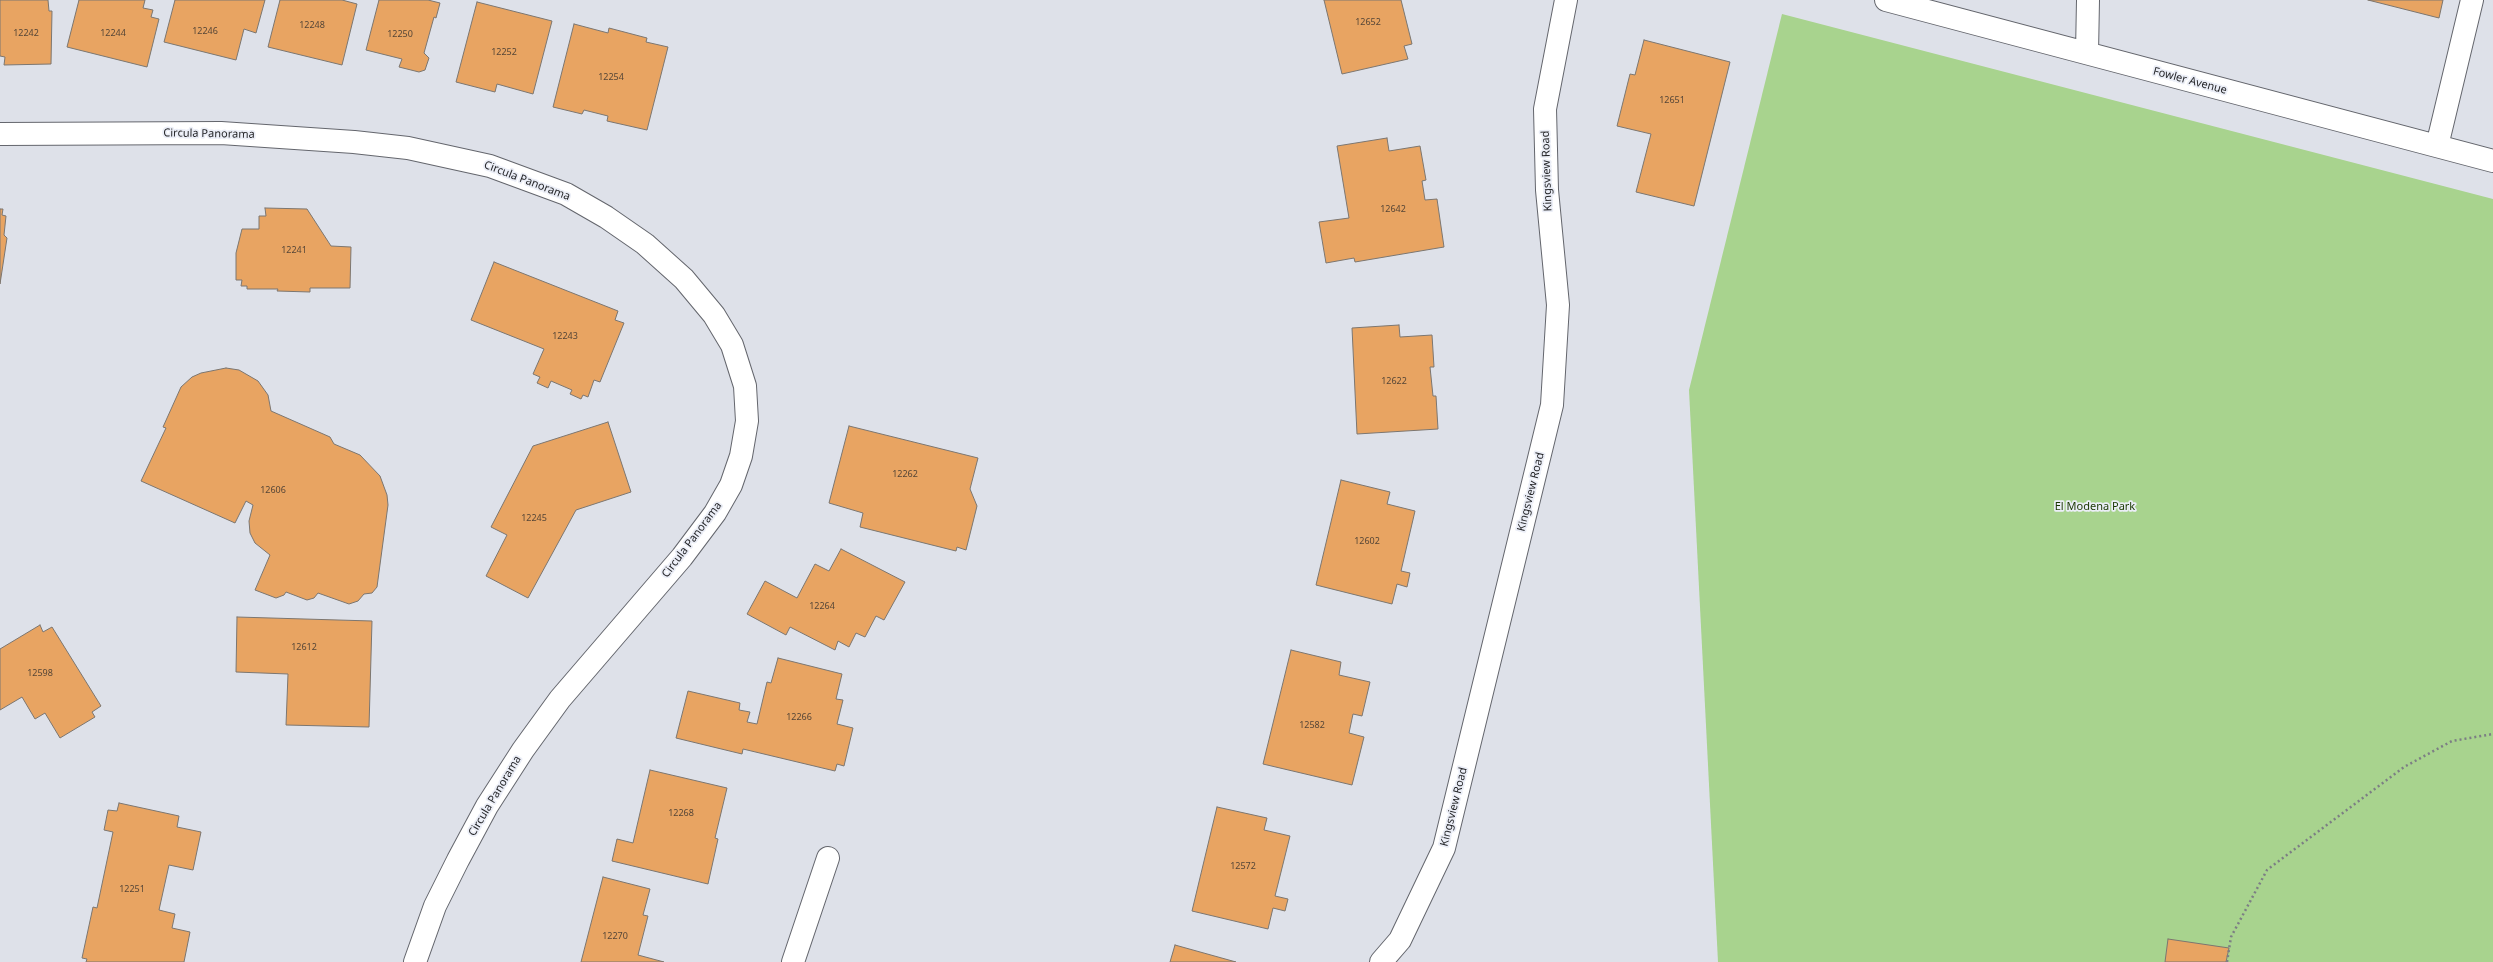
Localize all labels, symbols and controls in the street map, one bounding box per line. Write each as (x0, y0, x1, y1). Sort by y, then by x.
house number: 12652 (1355, 17, 1381, 27)
house number: 12248 (299, 20, 325, 30)
house number: 12246 (192, 26, 218, 36)
house number: 12242 (13, 28, 39, 38)
house number: 12244 (100, 28, 126, 38)
house number: 12250 (387, 29, 413, 39)
house number: 12252 (491, 47, 517, 57)
street label: Fowler Avenue (2152, 65, 2228, 97)
house number: 12254 (598, 72, 624, 82)
house number: 12651 (1659, 95, 1685, 105)
street label: Circula Panorama (163, 127, 255, 141)
street label: Kingsview Road (1539, 130, 1555, 212)
street label: Circula Panorama (482, 158, 572, 204)
house number: 12642 (1380, 204, 1406, 214)
house number: 12241 (281, 245, 307, 255)
house number: 12243 (552, 331, 578, 341)
house number: 12622 (1381, 376, 1407, 386)
street label: Kingsview Road (1515, 451, 1547, 533)
house number: 12262 (892, 469, 918, 479)
house number: 12606 (260, 485, 286, 495)
street label: Circula Panorama (659, 500, 725, 580)
park label: El Modena Park (2055, 500, 2135, 514)
house number: 12245 (521, 513, 547, 523)
house number: 12602 (1354, 536, 1380, 546)
house number: 12264 (809, 601, 835, 611)
house number: 12612 (291, 642, 317, 652)
house number: 12598 (27, 668, 53, 678)
house number: 12266 (786, 712, 812, 722)
house number: 12582 (1299, 720, 1325, 730)
street label: Circula Panorama (466, 753, 524, 839)
street label: Kingsview Road (1438, 766, 1470, 848)
house number: 12268 (668, 808, 694, 818)
house number: 12572 (1230, 861, 1256, 871)
house number: 12251 (119, 884, 145, 894)
house number: 12270 (602, 931, 628, 941)

